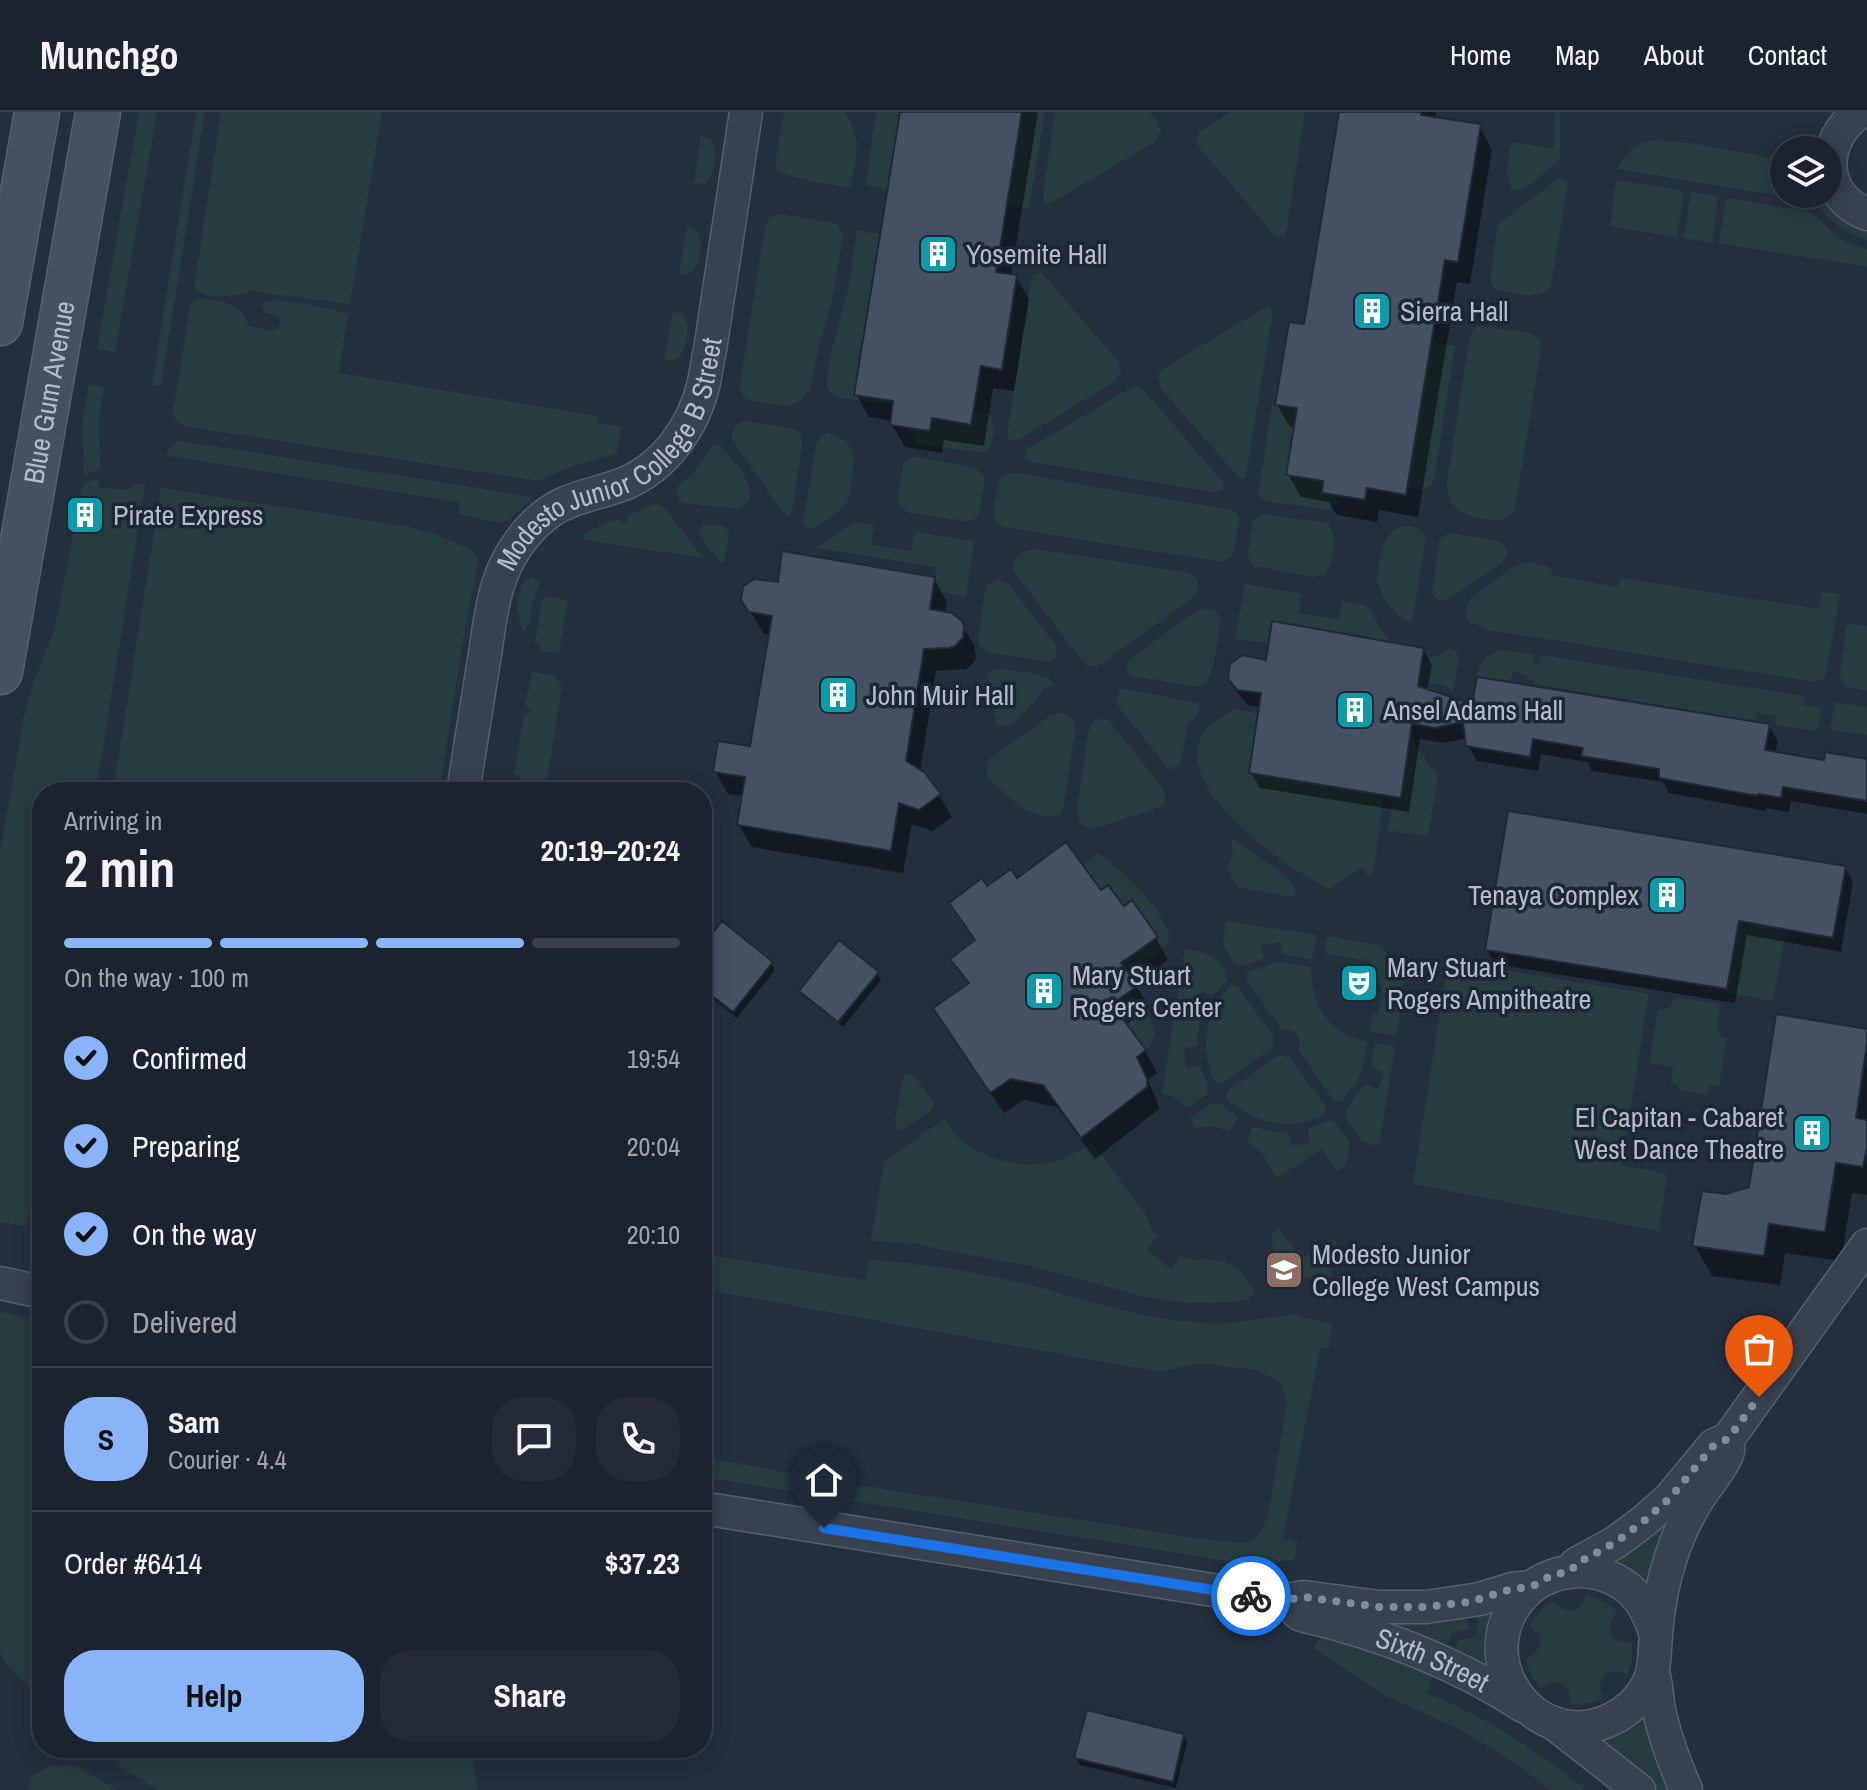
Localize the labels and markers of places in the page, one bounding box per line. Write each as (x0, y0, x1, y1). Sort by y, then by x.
building icon: Yosemite Hall (917, 233, 959, 275)
place label: Yosemite Hall (966, 235, 1107, 273)
building icon: Sierra Hall (1351, 290, 1393, 332)
place label: Sierra Hall (1400, 292, 1508, 330)
building icon: Pirate Express (64, 494, 106, 536)
place label: Pirate Express (113, 496, 264, 534)
building icon: John Muir Hall (817, 674, 859, 716)
place label: John Muir Hall (866, 676, 1014, 714)
building icon: Ansel Adams Hall (1334, 689, 1376, 731)
place label: Ansel Adams Hall (1382, 691, 1563, 729)
building icon: Tenaya Complex (1646, 874, 1688, 916)
place label: Tenaya Complex (1468, 876, 1640, 914)
place label: Mary Stuart Rogers Ampitheatre (1387, 948, 1591, 1018)
place label: Mary Stuart Rogers Center (1072, 956, 1222, 1026)
theatre icon: Mary Stuart Rogers Ampitheatre (1338, 962, 1380, 1004)
building icon: Mary Stuart Rogers Center (1023, 970, 1065, 1012)
place label: El Capitan - Cabaret West Dance Theatre (1574, 1098, 1784, 1168)
building icon: El Capitan - Cabaret West Dance Theatre (1791, 1112, 1833, 1154)
place label: Modesto Junior College West Campus (1312, 1235, 1540, 1305)
school or university icon: Modesto Junior College West Campus (1263, 1249, 1305, 1291)
pin (1725, 1315, 1793, 1397)
pin (790, 1446, 858, 1528)

